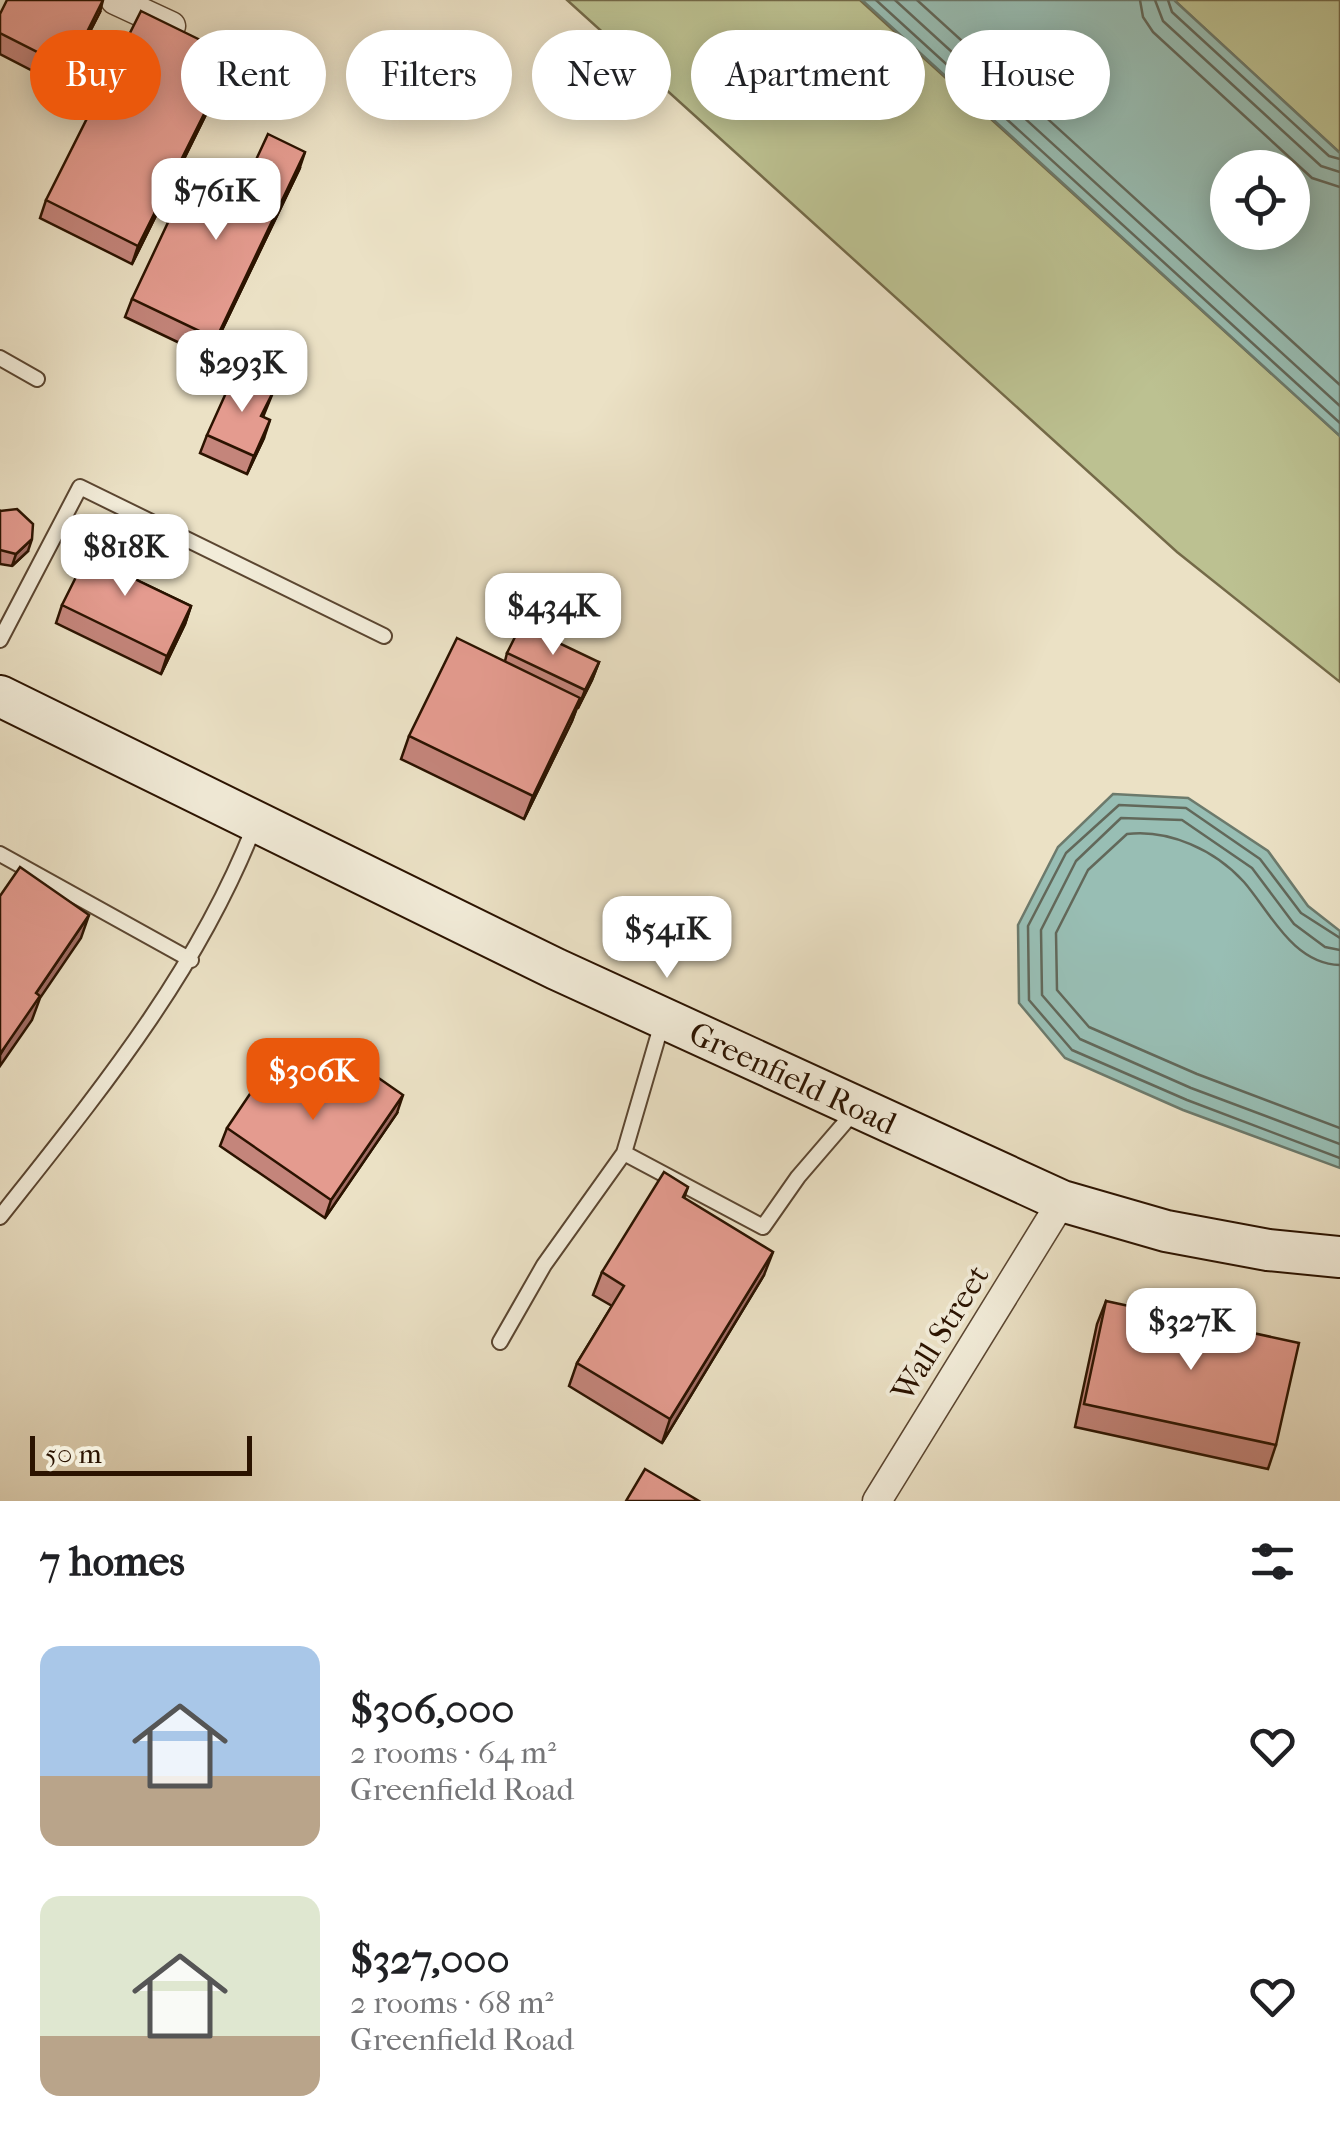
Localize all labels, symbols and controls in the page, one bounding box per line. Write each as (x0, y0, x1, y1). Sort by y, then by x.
chip: Buy (30, 30, 161, 120)
chip: Rent (181, 30, 326, 120)
chip: Filters (346, 30, 512, 120)
chip: New (532, 30, 671, 120)
chip: Apartment (691, 30, 925, 120)
chip: House (945, 30, 1110, 120)
map controls (1210, 150, 1310, 250)
button: locate (1210, 150, 1310, 250)
pin: $761K (146, 158, 286, 243)
text: $761K (174, 172, 258, 209)
pin: $293K (172, 330, 312, 415)
text: $293K (198, 344, 286, 381)
pin: $818K (55, 514, 195, 599)
text: $818K (83, 528, 167, 565)
pin: $434K (483, 573, 623, 658)
text: $434K (507, 587, 599, 624)
pin: $541K (597, 896, 737, 981)
text: $541K (624, 910, 710, 947)
street label: Greenfield Road (683, 1014, 903, 1143)
pin: $306K (243, 1038, 383, 1123)
text: $306K (269, 1052, 357, 1089)
street label: Wall Street (884, 1258, 997, 1409)
pin: $327K (1121, 1288, 1261, 1373)
text: $327K (1148, 1302, 1234, 1339)
scale bar (30, 1431, 252, 1476)
text: 50 m (45, 1437, 102, 1470)
icon: filters (1245, 1534, 1300, 1589)
text: 7 homes (40, 1537, 185, 1586)
text: $306,000 (350, 1685, 514, 1734)
icon: home (120, 1686, 240, 1806)
icon: heart (1245, 1719, 1300, 1774)
text: 2 rooms · 64 m² (350, 1734, 556, 1771)
text: Greenfield Road (350, 1771, 574, 1808)
text: $327,000 (350, 1935, 510, 1984)
icon: home (120, 1936, 240, 2056)
icon: heart (1245, 1969, 1300, 2024)
text: 2 rooms · 68 m² (350, 1984, 554, 2021)
text: Greenfield Road (350, 2021, 574, 2058)

